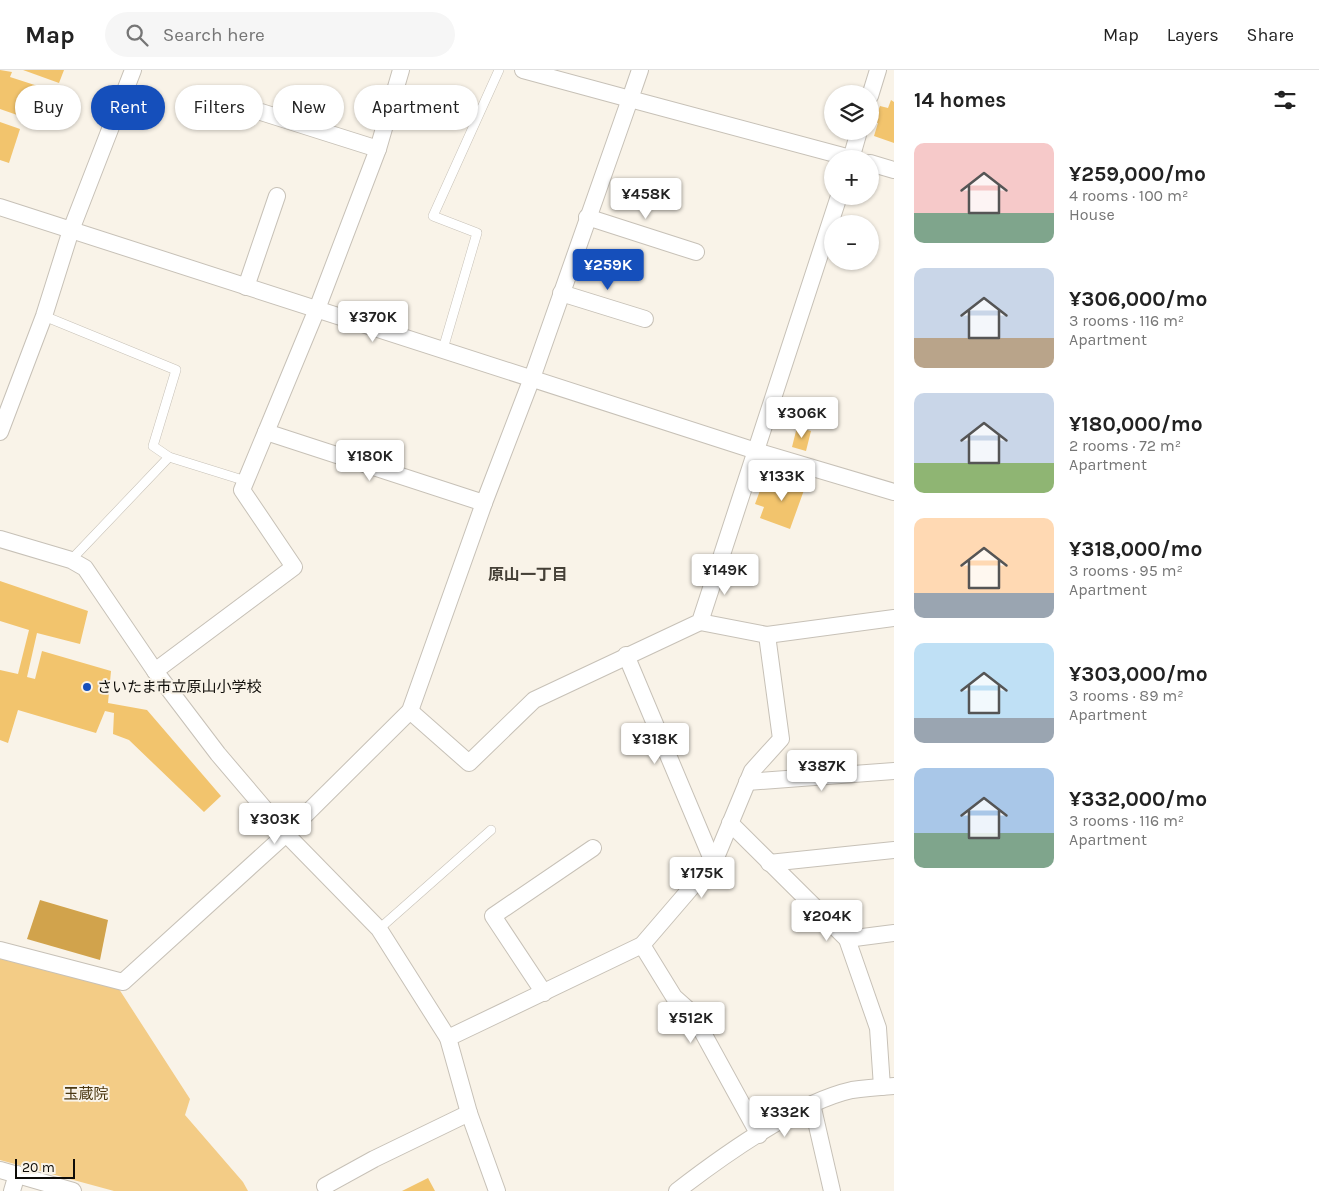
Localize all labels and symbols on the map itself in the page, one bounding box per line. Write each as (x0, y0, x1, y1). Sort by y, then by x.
pin: ¥458K (611, 178, 681, 220)
pin: ¥259K (573, 248, 643, 291)
pin: ¥370K (338, 300, 408, 343)
pin: ¥306K (767, 396, 837, 439)
pin: ¥180K (335, 440, 405, 482)
pin: ¥133K (747, 460, 817, 502)
pin: ¥149K (690, 554, 760, 596)
district label: 原山一丁目 (488, 565, 568, 584)
place label: さいたま市立原山小学校 (97, 678, 262, 696)
marker: さいたま市立原山小学校 (81, 681, 93, 693)
pin: ¥318K (620, 722, 690, 765)
pin: ¥387K (787, 750, 857, 792)
pin: ¥303K (240, 802, 310, 845)
pin: ¥175K (667, 856, 737, 899)
pin: ¥204K (792, 900, 862, 942)
pin: ¥512K (656, 1002, 726, 1044)
park label: 玉蔵院 (63, 1085, 109, 1103)
pin: ¥332K (750, 1096, 820, 1138)
scale bar (15, 1156, 75, 1179)

